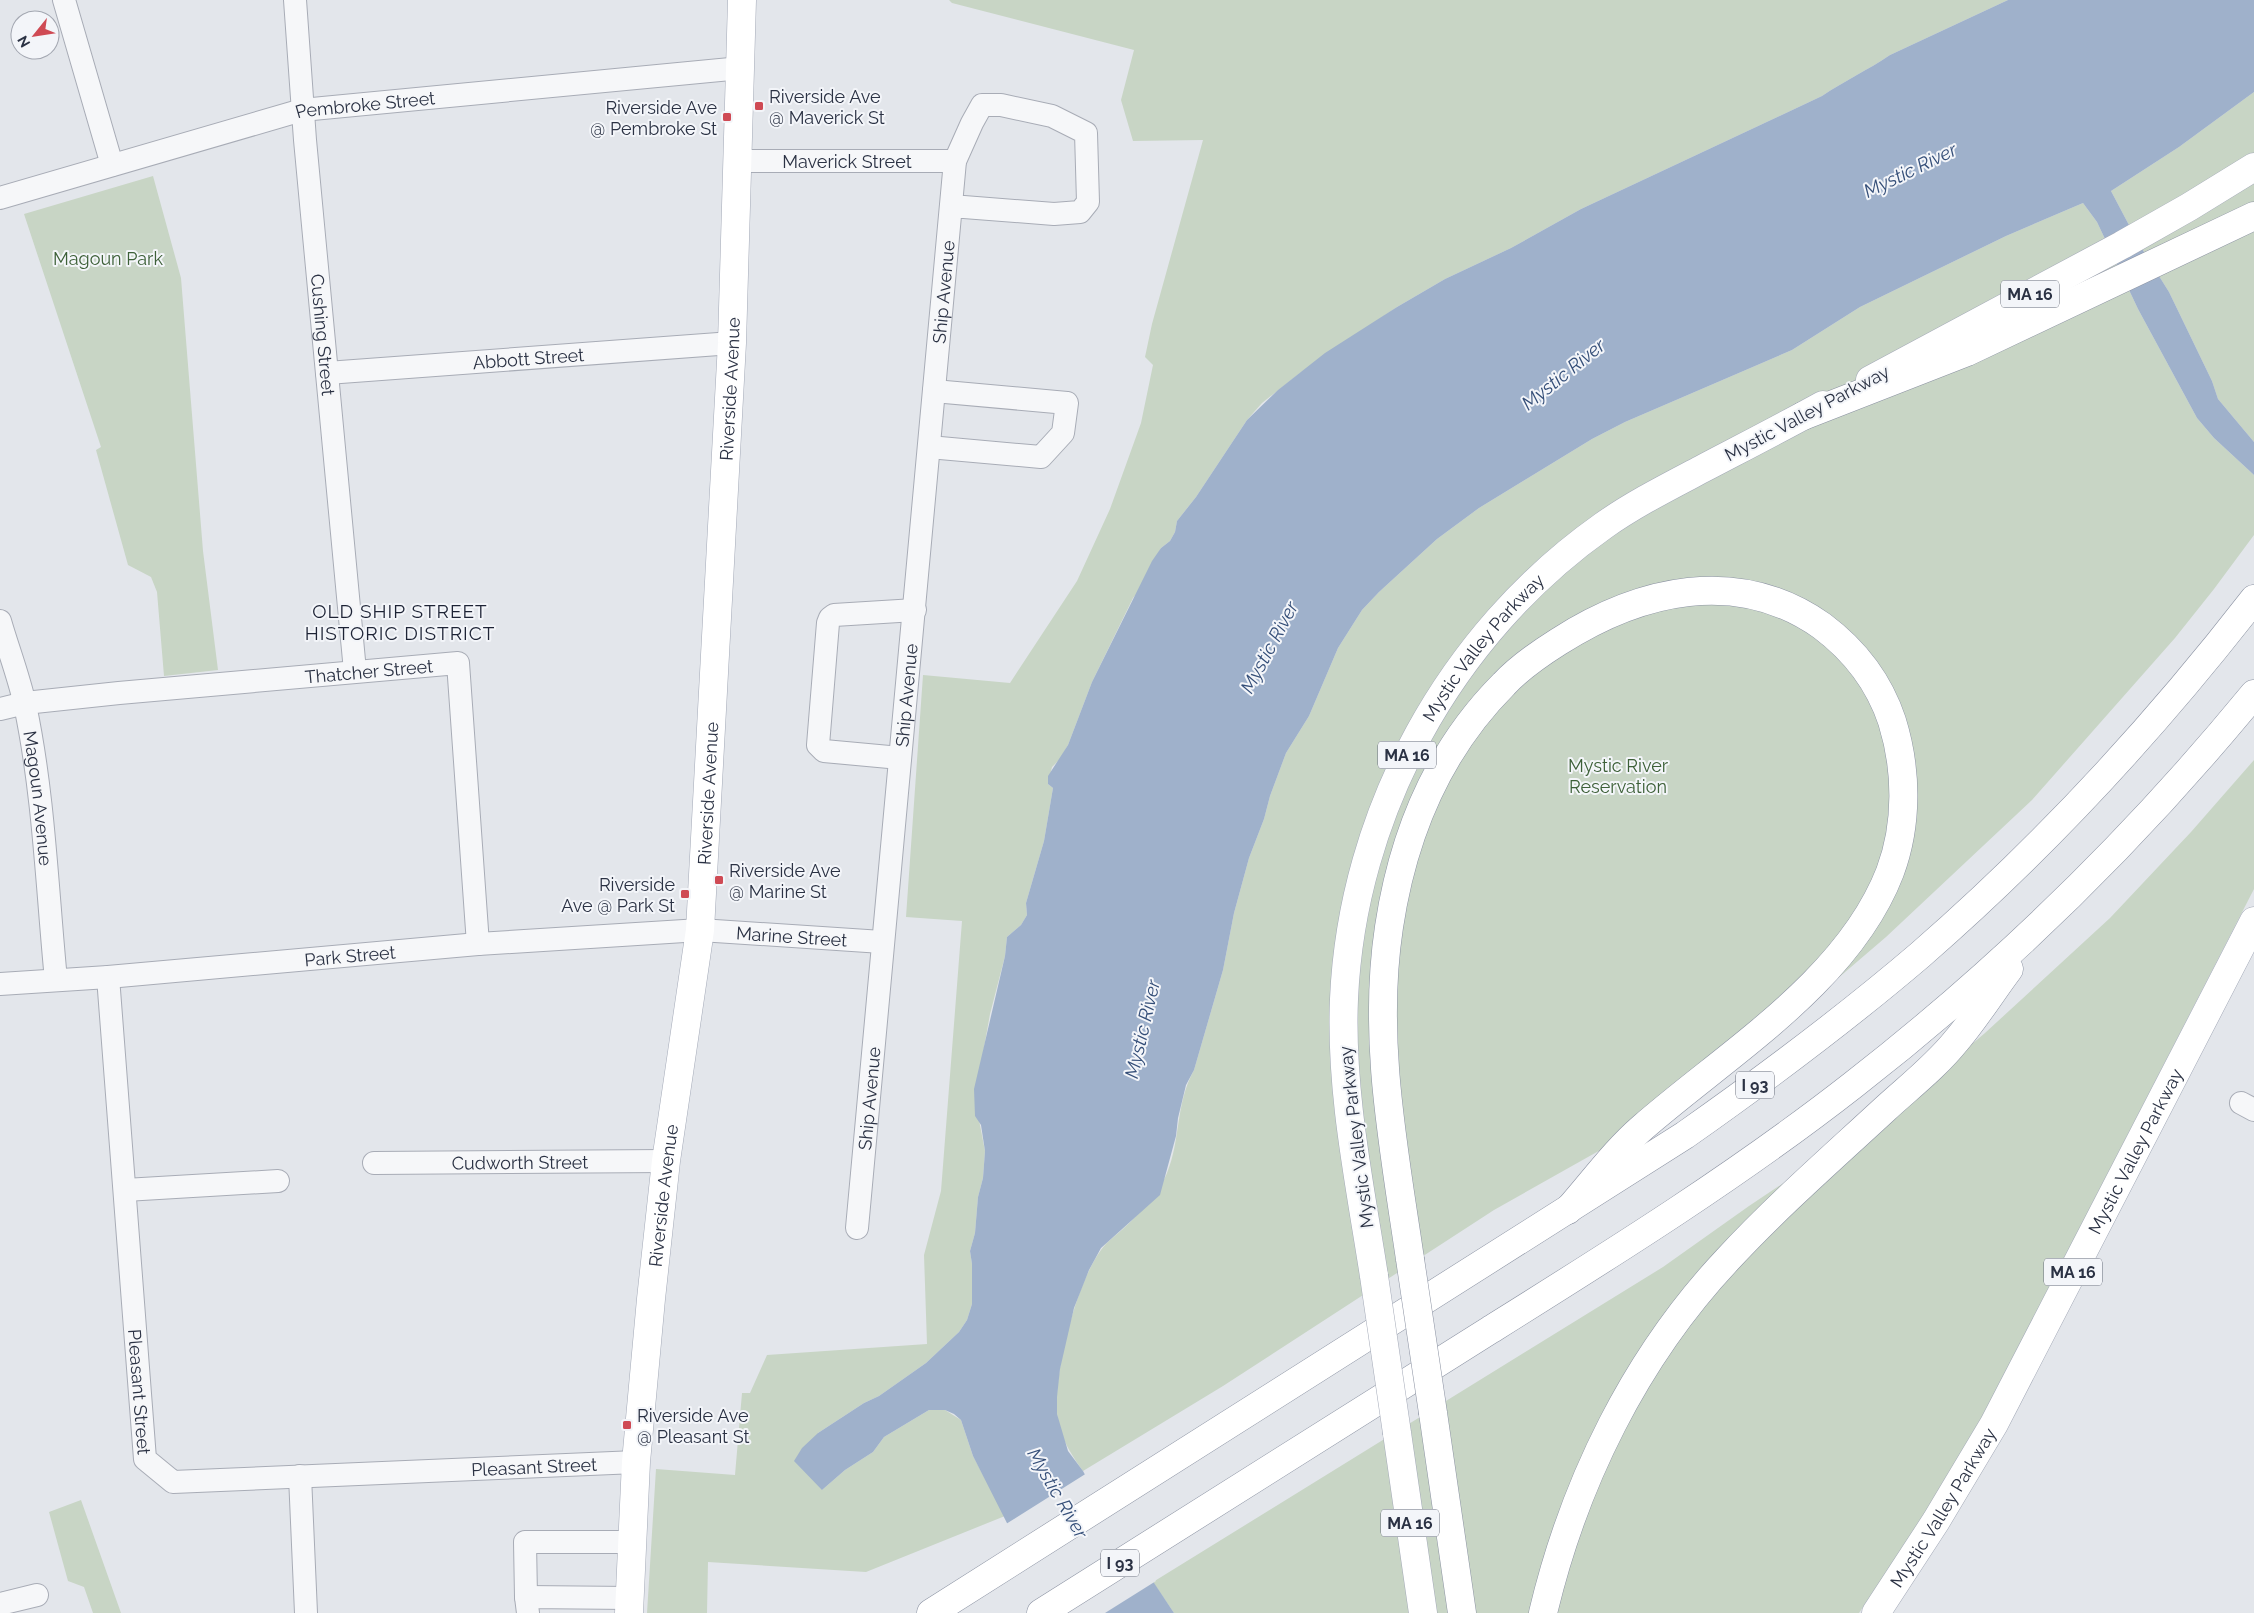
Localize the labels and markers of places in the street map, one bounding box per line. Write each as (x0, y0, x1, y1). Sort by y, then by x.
place label: Riverside Ave @ Maverick St (769, 86, 885, 128)
place label: Riverside Ave @ Pembroke St (590, 97, 717, 139)
marker: Riverside Ave @ Maverick St (753, 100, 765, 112)
marker: Riverside Ave @ Pembroke St (721, 111, 733, 123)
place label: Riverside Ave @ Marine St (729, 860, 841, 902)
place label: Riverside Ave @ Park St (561, 874, 675, 916)
marker: Riverside Ave @ Marine St (713, 874, 725, 886)
marker: Riverside Ave @ Park St (679, 888, 691, 900)
place label: Riverside Ave @ Pleasant St (637, 1405, 749, 1447)
marker: Riverside Ave @ Pleasant St (621, 1419, 633, 1431)

